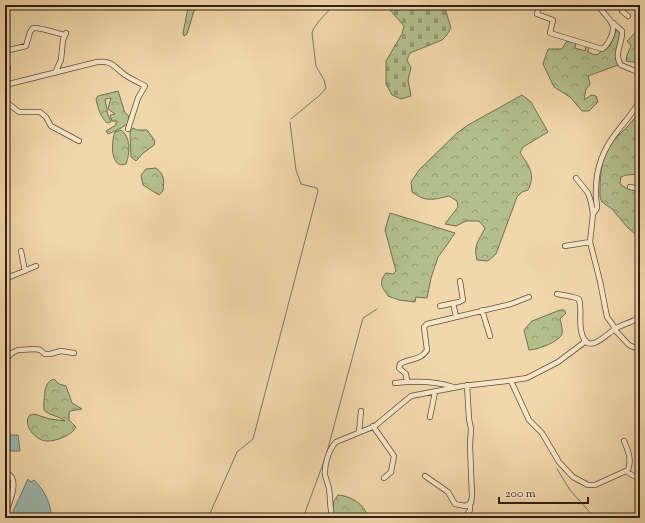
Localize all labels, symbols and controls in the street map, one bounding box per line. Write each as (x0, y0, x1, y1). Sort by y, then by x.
scale bar (499, 479, 588, 505)
text: 200 m (505, 485, 536, 503)

